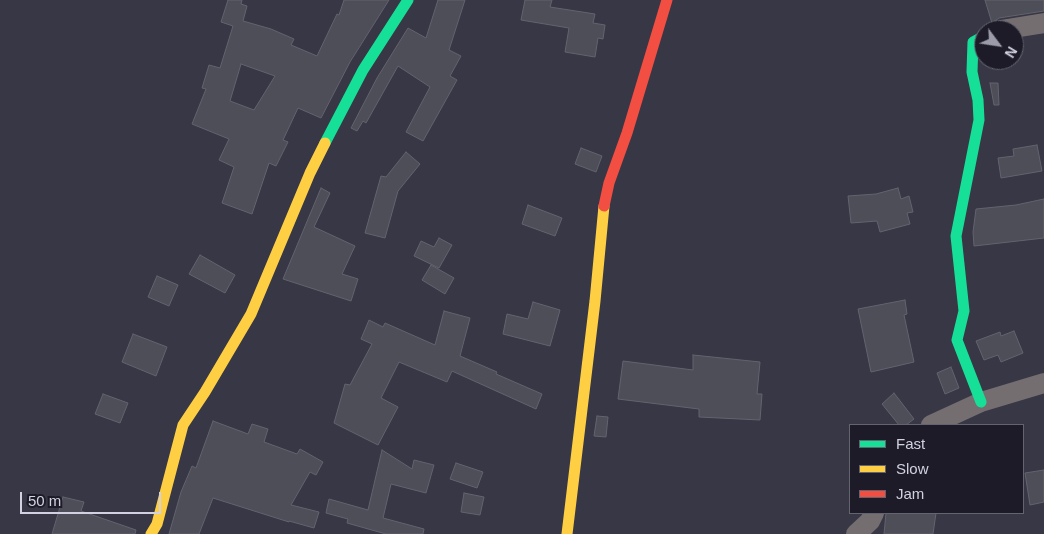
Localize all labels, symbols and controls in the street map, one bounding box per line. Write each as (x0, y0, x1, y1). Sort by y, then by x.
north arrow (974, 20, 1024, 70)
text: N (1002, 44, 1020, 61)
legend (849, 424, 1024, 514)
text: Fast (896, 435, 925, 452)
text: Slow (896, 460, 929, 477)
scale bar (22, 482, 164, 514)
text: Jam (896, 485, 924, 502)
text: 50 m (28, 492, 61, 509)

